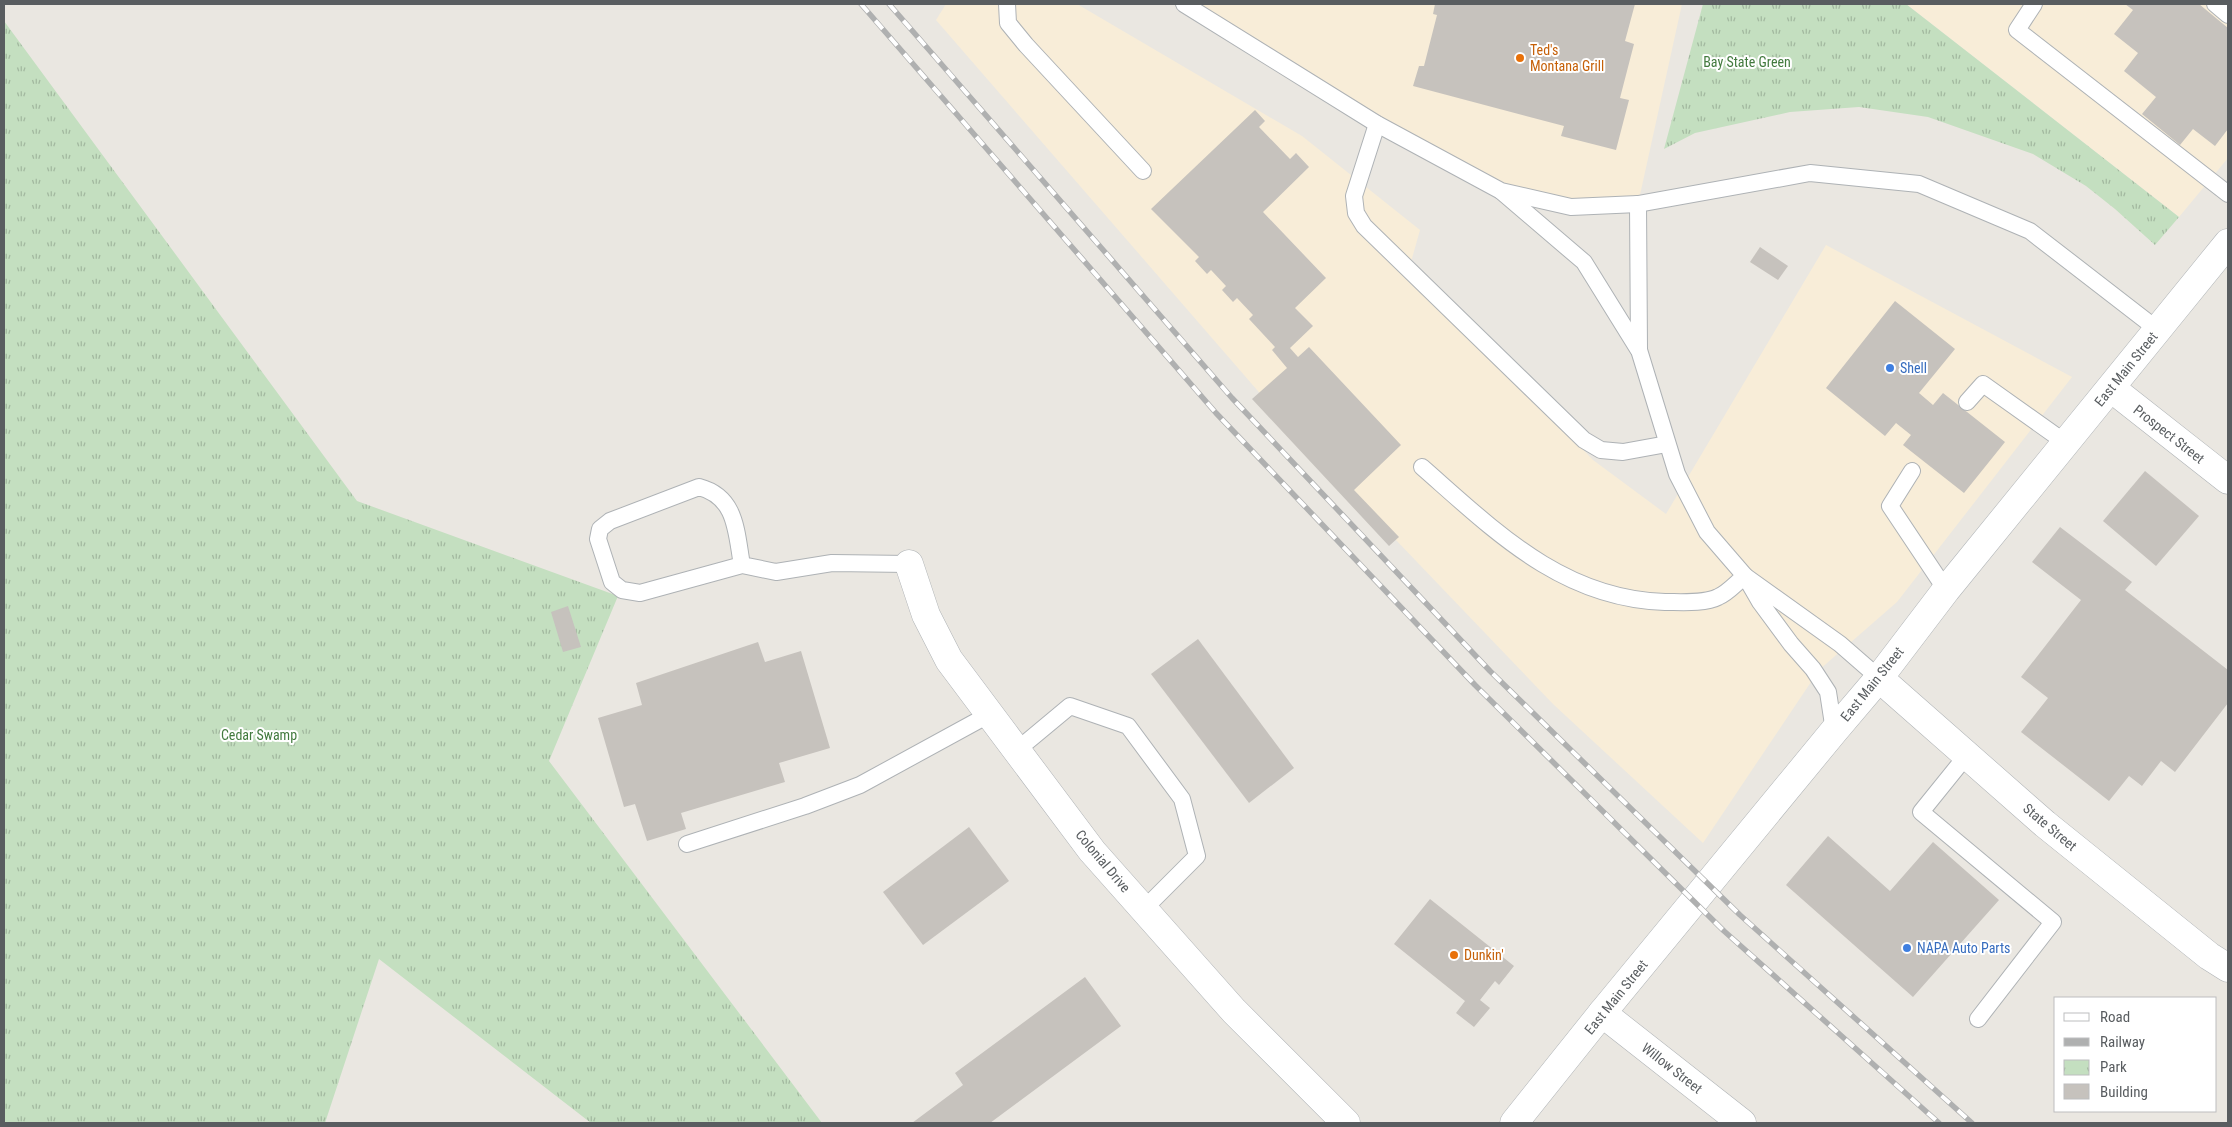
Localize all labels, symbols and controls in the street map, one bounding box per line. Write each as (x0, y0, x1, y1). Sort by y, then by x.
place label: Ted's Montana Grill (1530, 42, 1604, 74)
marker: Ted's Montana Grill (1514, 52, 1526, 64)
park label: Bay State Green (1703, 54, 1791, 70)
street label: East Main Street (2091, 329, 2161, 409)
place label: Shell (1900, 360, 1927, 376)
marker: Shell (1884, 362, 1896, 374)
street label: Prospect Street (2130, 401, 2208, 467)
street label: East Main Street (1837, 644, 1907, 724)
park label: Cedar Swamp (221, 727, 297, 743)
street label: State Street (2020, 800, 2080, 854)
street label: Colonial Drive (1072, 827, 1134, 896)
place label: NAPA Auto Parts (1917, 940, 2011, 956)
marker: NAPA Auto Parts (1901, 942, 1913, 954)
place label: Dunkin' (1464, 947, 1504, 963)
marker: Dunkin' (1448, 949, 1460, 961)
street label: East Main Street (1581, 957, 1651, 1037)
legend (2054, 997, 2217, 1112)
text: Road (2100, 1008, 2130, 1026)
text: Railway (2100, 1033, 2145, 1051)
street label: Willow Street (1639, 1039, 1705, 1097)
text: Park (2100, 1058, 2127, 1076)
text: Building (2100, 1083, 2148, 1101)

